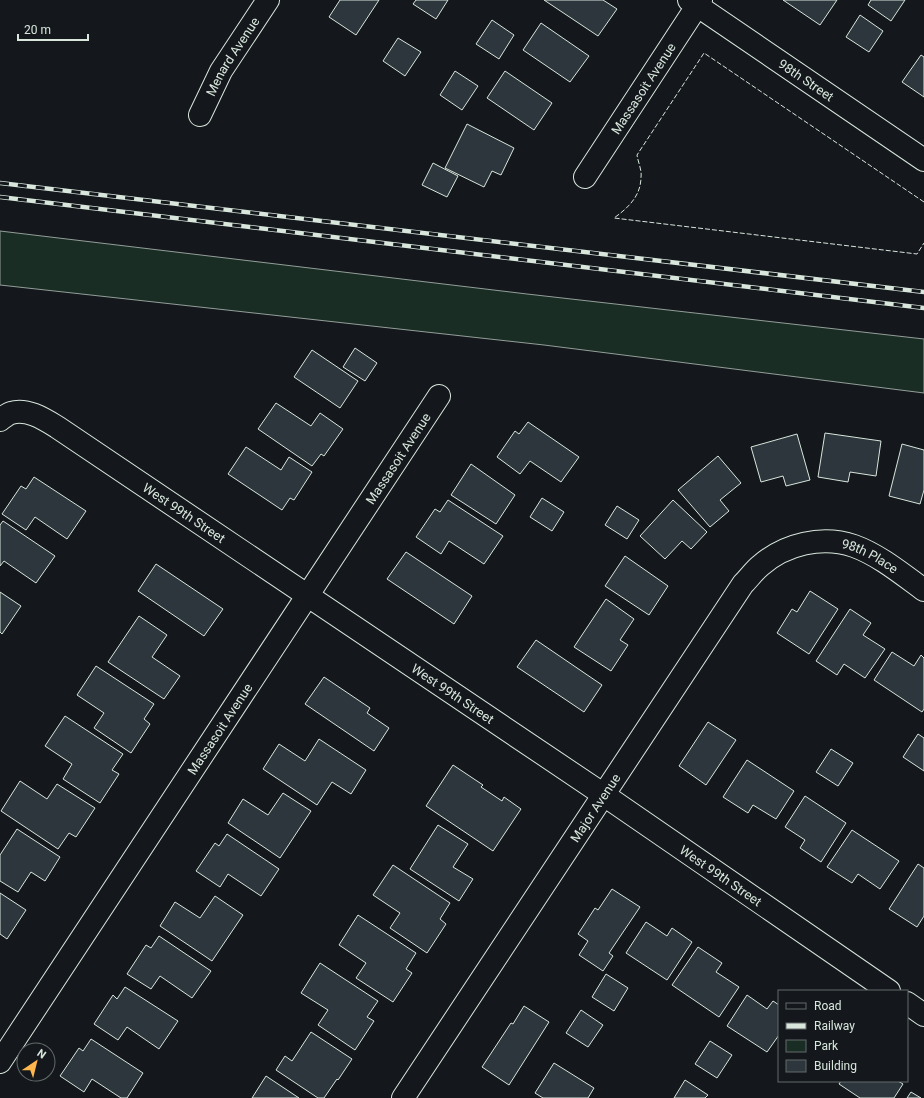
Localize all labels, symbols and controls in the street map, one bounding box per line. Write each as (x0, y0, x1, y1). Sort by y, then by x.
street label: Menard Avenue (203, 14, 262, 98)
scale bar (18, 16, 88, 42)
text: 20 m (24, 23, 51, 37)
street label: Massasoit Avenue (608, 40, 679, 137)
street label: 98th Street (776, 56, 837, 104)
street label: Massasoit Avenue (362, 410, 433, 507)
street label: West 99th Street (140, 480, 228, 546)
street label: 98th Place (840, 535, 901, 576)
street label: West 99th Street (409, 660, 497, 726)
street label: Massasoit Avenue (184, 680, 255, 777)
street label: Major Avenue (567, 771, 623, 845)
street label: West 99th Street (677, 842, 765, 909)
legend (778, 990, 908, 1082)
text: Road (814, 999, 842, 1013)
text: Railway (814, 1019, 855, 1033)
text: Park (814, 1039, 839, 1053)
north arrow (16, 1042, 56, 1082)
text: N (35, 1047, 49, 1062)
text: Building (814, 1059, 857, 1073)

